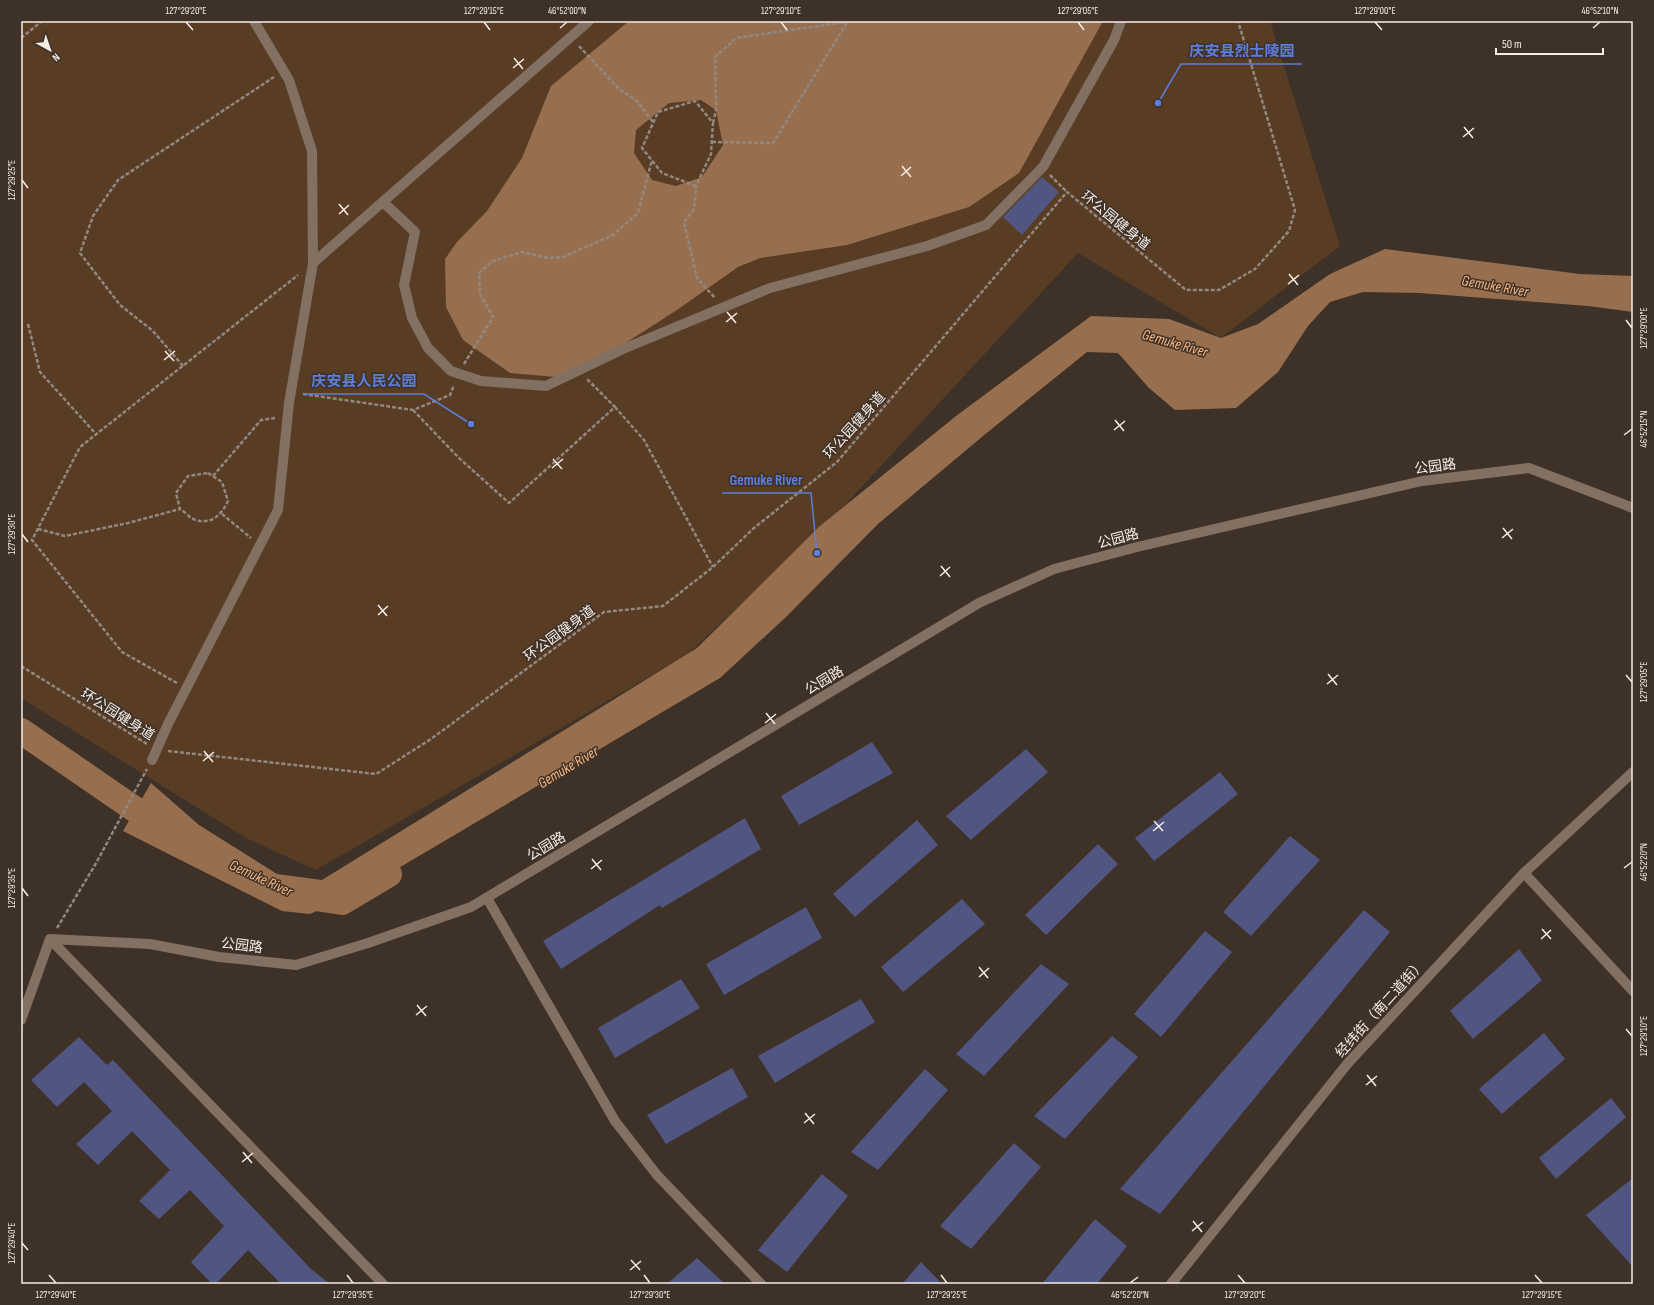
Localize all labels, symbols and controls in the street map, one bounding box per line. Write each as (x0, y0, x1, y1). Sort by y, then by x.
text: 127°29'20"E (166, 5, 206, 17)
text: 127°29'15"E (464, 5, 504, 17)
text: 46°52'00"N (548, 5, 586, 17)
text: 127°29'10"E (761, 5, 801, 17)
text: 127°29'05"E (1058, 5, 1098, 17)
text: 127°29'00"E (1354, 5, 1396, 17)
text: 46°52'10"N (1581, 5, 1619, 17)
north arrow (30, 30, 70, 70)
scale bar (1496, 30, 1603, 56)
callout: 庆安县烈士陵园 (1181, 37, 1302, 64)
text: 50 m (1502, 37, 1522, 52)
text: 庆安县烈士陵园 (1189, 42, 1295, 61)
text: N (50, 50, 63, 64)
text: 127°29'25"E (6, 160, 18, 200)
street label: 环公园健身道 (1078, 187, 1154, 253)
water label: Gemuke River (1460, 271, 1531, 302)
text: 127°29'00"E (1638, 307, 1650, 349)
water label: Gemuke River (1140, 325, 1211, 362)
callout: 庆安县人民公园 (303, 367, 424, 394)
text: 庆安县人民公园 (311, 372, 417, 391)
street label: 环公园健身道 (820, 388, 889, 462)
text: 46°52'15"N (1638, 411, 1650, 447)
street label: 公园路 (1413, 455, 1457, 478)
callout: Gemuke River (722, 466, 811, 493)
text: Gemuke River (729, 471, 803, 490)
text: 127°29'30"E (6, 514, 18, 554)
street label: 公园路 (1096, 525, 1141, 552)
street label: 环公园健身道 (520, 602, 598, 665)
street label: 公园路 (802, 662, 847, 699)
text: 127°29'05"E (1638, 662, 1650, 702)
street label: 环公园健身道 (78, 685, 158, 744)
water label: Gemuke River (534, 742, 603, 793)
street label: 公园路 (524, 828, 569, 865)
text: 46°52'20"N (1638, 843, 1650, 881)
water label: Gemuke River (226, 856, 296, 902)
text: 127°29'35"E (6, 868, 18, 908)
street label: 公园路 (220, 935, 264, 956)
street label: 经纬街（南二道街） (1332, 956, 1429, 1061)
text: 127°29'10"E (1638, 1016, 1650, 1056)
text: 127°29'40"E (6, 1223, 18, 1263)
text: 127°29'40"E (36, 1289, 76, 1301)
text: 127°29'35"E (333, 1289, 373, 1301)
text: 127°29'30"E (630, 1289, 670, 1301)
text: 127°29'25"E (927, 1289, 967, 1301)
text: 46°52'20"N (1111, 1289, 1149, 1301)
text: 127°29'20"E (1225, 1289, 1265, 1301)
text: 127°29'15"E (1522, 1289, 1562, 1301)

